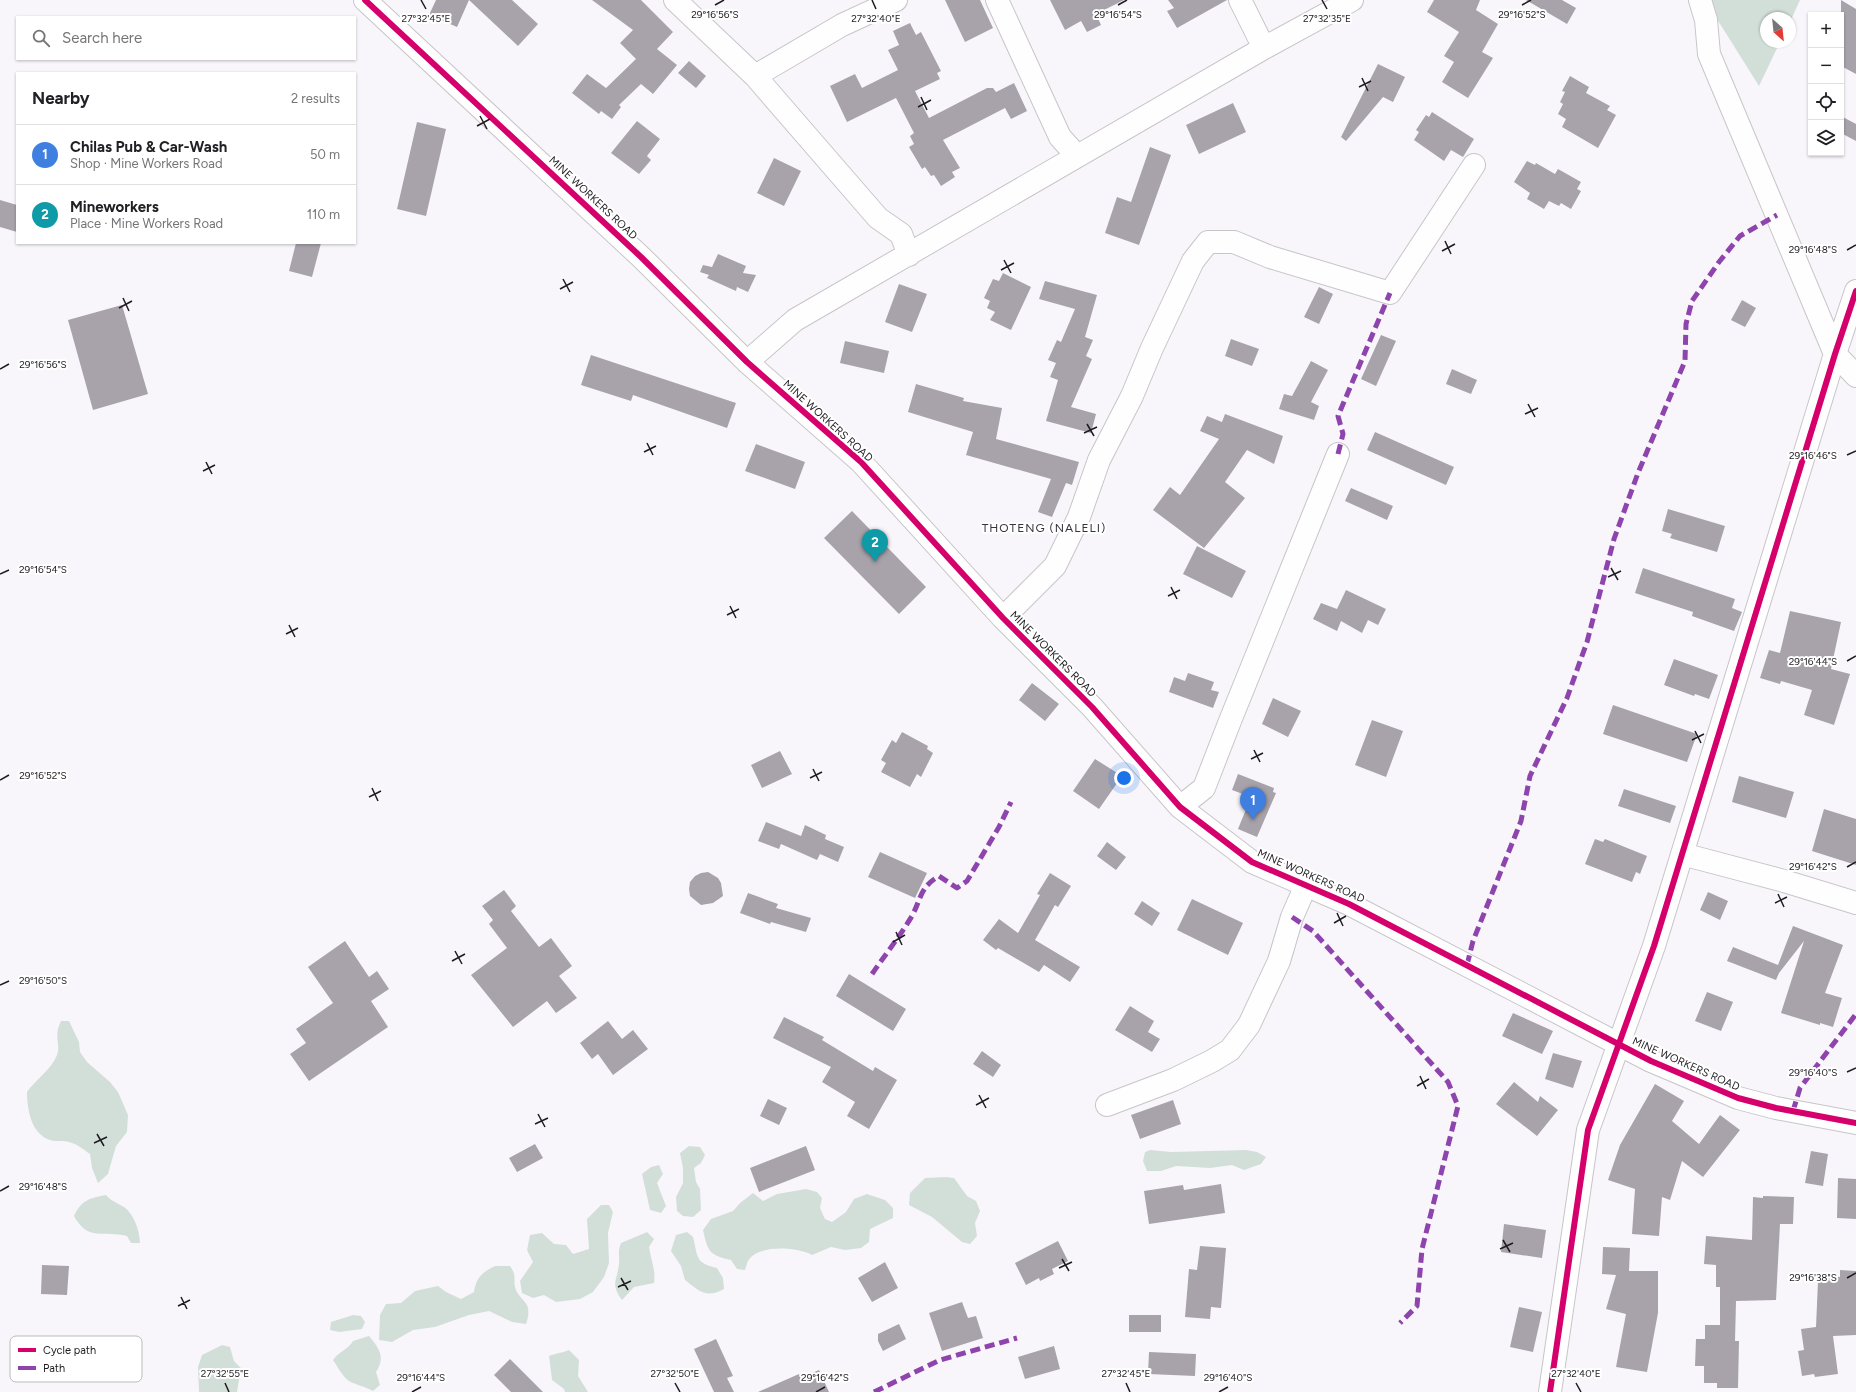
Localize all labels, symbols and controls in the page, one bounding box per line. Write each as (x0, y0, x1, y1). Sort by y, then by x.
text: 29°16'56"S (691, 8, 739, 21)
text: 29°16'54"S (1094, 8, 1142, 21)
text: 29°16'52"S (1498, 8, 1546, 21)
text: 27°32'45"E (402, 12, 450, 25)
text: 27°32'40"E (851, 12, 901, 25)
text: 27°32'35"E (1303, 12, 1351, 25)
north arrow (1760, 12, 1796, 48)
map controls (1808, 12, 1844, 156)
button: + (1808, 12, 1844, 48)
search box (16, 16, 356, 60)
icon: search (30, 27, 52, 49)
text: Search here (62, 29, 142, 47)
button: − (1808, 48, 1844, 84)
button: locate (1808, 84, 1844, 120)
text: Nearby (32, 88, 90, 108)
text: 2 results (291, 91, 340, 106)
button: layers (1808, 120, 1844, 156)
text: Chilas Pub & Car-Wash (70, 138, 227, 156)
text: 1 (42, 147, 48, 162)
text: 50 m (310, 147, 340, 162)
street label: MINE WORKERS ROAD (546, 154, 640, 243)
text: Shop · Mine Workers Road (70, 156, 223, 171)
text: Mineworkers (70, 198, 159, 216)
text: 2 (41, 207, 49, 222)
text: 110 m (307, 207, 340, 222)
text: Place · Mine Workers Road (70, 216, 223, 231)
text: 29°16'48"S (1789, 243, 1837, 256)
text: 29°16'56"S (19, 358, 67, 371)
street label: MINE WORKERS ROAD (781, 377, 876, 465)
text: 29°16'46"S (1789, 449, 1837, 462)
district label: THOTENG (NALELI) (982, 521, 1106, 535)
pin: 2 (862, 529, 888, 562)
text: 29°16'54"S (19, 563, 67, 576)
street label: MINE WORKERS ROAD (1007, 608, 1099, 700)
text: 29°16'44"S (1789, 655, 1837, 668)
your location (1114, 768, 1134, 788)
text: 29°16'52"S (19, 769, 67, 782)
pin: 1 (1240, 787, 1266, 820)
street label: MINE WORKERS ROAD (1255, 846, 1367, 906)
text: 29°16'42"S (1789, 860, 1837, 873)
text: 29°16'50"S (19, 974, 67, 987)
street label: MINE WORKERS ROAD (1630, 1034, 1742, 1094)
text: 29°16'40"S (1789, 1066, 1837, 1079)
text: 29°16'48"S (19, 1180, 67, 1193)
text: 29°16'38"S (1789, 1271, 1837, 1284)
legend (10, 1336, 142, 1382)
text: Cycle path (43, 1344, 96, 1357)
text: Path (43, 1362, 65, 1375)
text: 27°32'55"E (201, 1367, 249, 1380)
text: 27°32'50"E (651, 1367, 700, 1380)
text: 27°32'45"E (1102, 1367, 1150, 1380)
text: 27°32'40"E (1551, 1367, 1601, 1380)
text: 29°16'44"S (397, 1371, 445, 1384)
text: 29°16'42"S (801, 1371, 849, 1384)
text: 29°16'40"S (1204, 1371, 1252, 1384)

